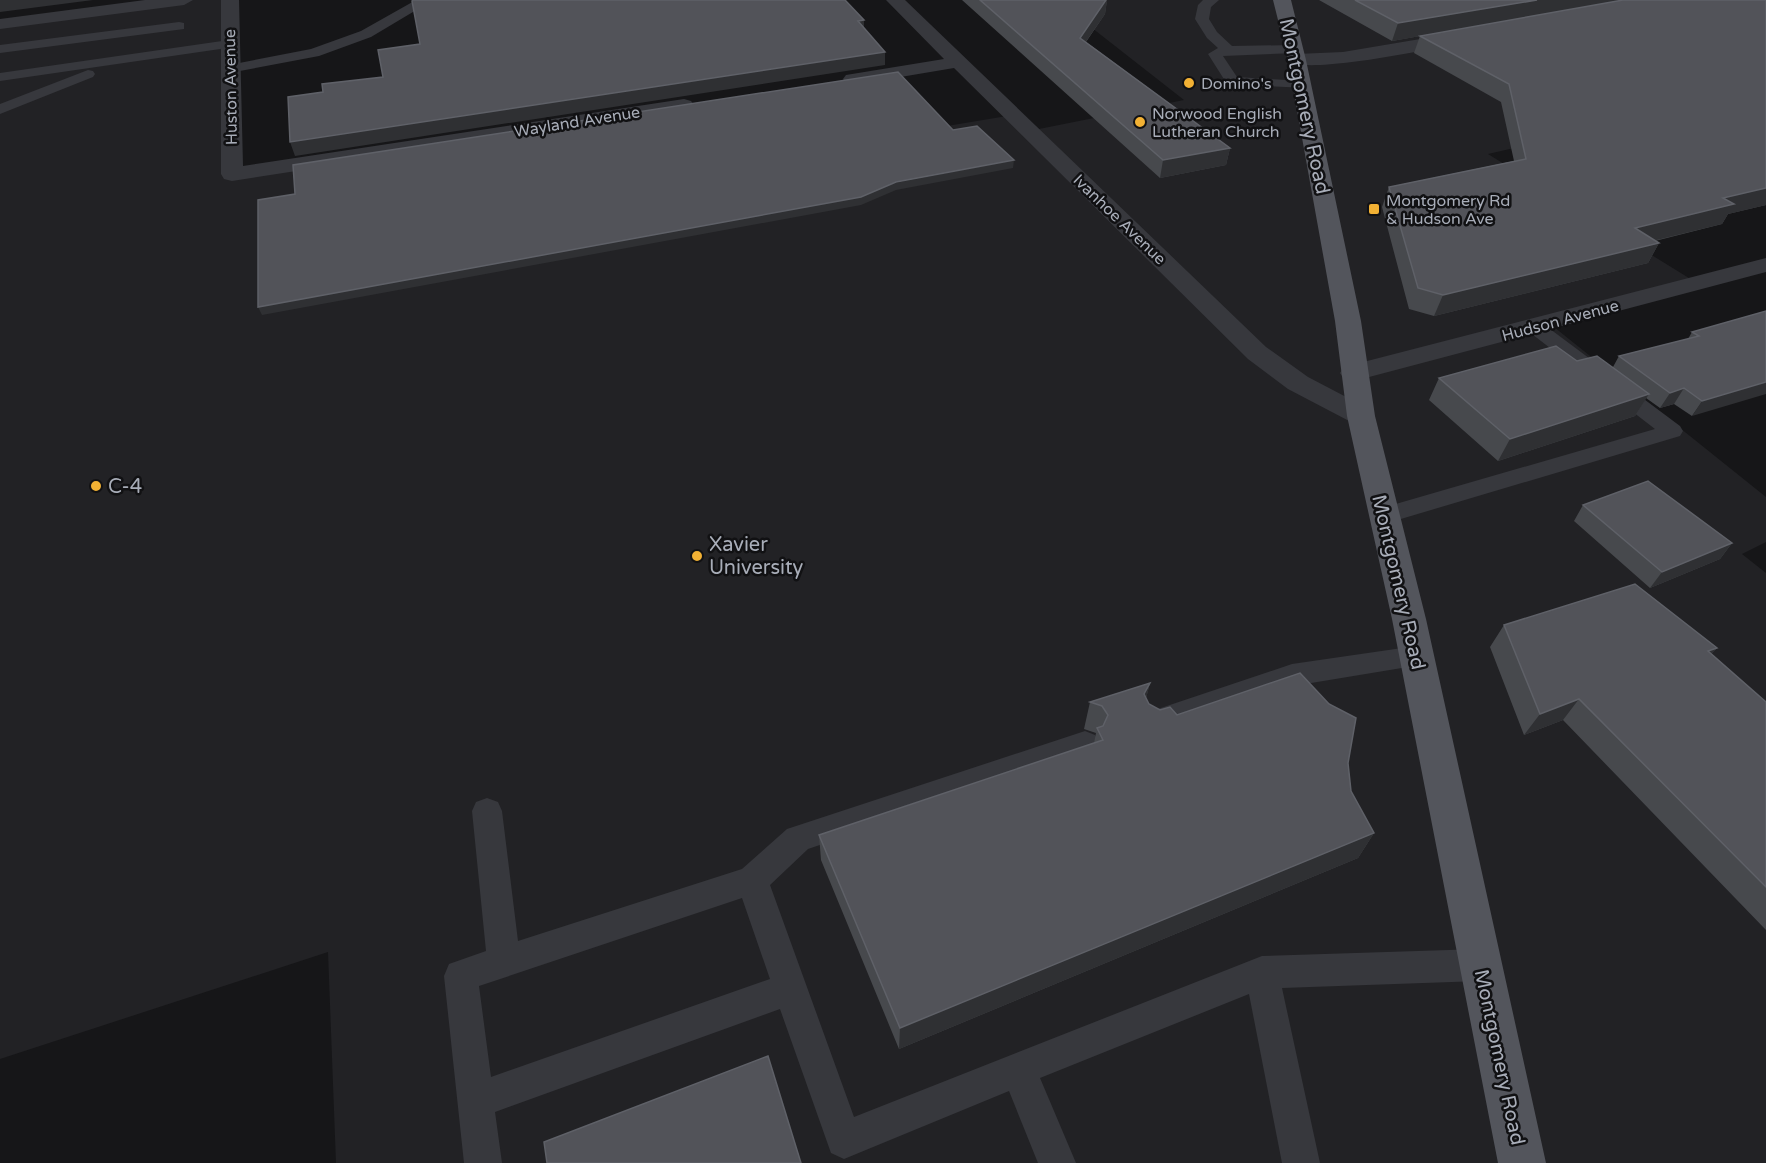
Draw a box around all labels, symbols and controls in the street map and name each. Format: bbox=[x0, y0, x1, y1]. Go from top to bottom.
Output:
street label: Montgomery Road bbox=[1274, 16, 1334, 196]
street label: Huston Avenue bbox=[220, 29, 242, 145]
place label: Domino's bbox=[1201, 74, 1272, 94]
marker: Domino's bbox=[1182, 76, 1196, 90]
street label: Wayland Avenue bbox=[513, 102, 642, 142]
place label: Norwood English Lutheran Church bbox=[1152, 104, 1282, 142]
marker: Norwood English Lutheran Church bbox=[1133, 115, 1147, 129]
street label: Ivanhoe Avenue bbox=[1069, 170, 1170, 269]
place label: Montgomery Rd & Hudson Ave bbox=[1386, 191, 1510, 229]
marker: Montgomery Rd & Hudson Ave bbox=[1367, 202, 1381, 216]
street label: Hudson Avenue bbox=[1500, 296, 1621, 346]
place label: C-4 bbox=[108, 475, 142, 499]
marker: C-4 bbox=[89, 479, 103, 493]
street label: Montgomery Road bbox=[1366, 492, 1430, 672]
place label: Xavier University bbox=[709, 533, 804, 580]
marker: Xavier University bbox=[690, 549, 704, 563]
street label: Montgomery Road bbox=[1469, 967, 1529, 1147]

